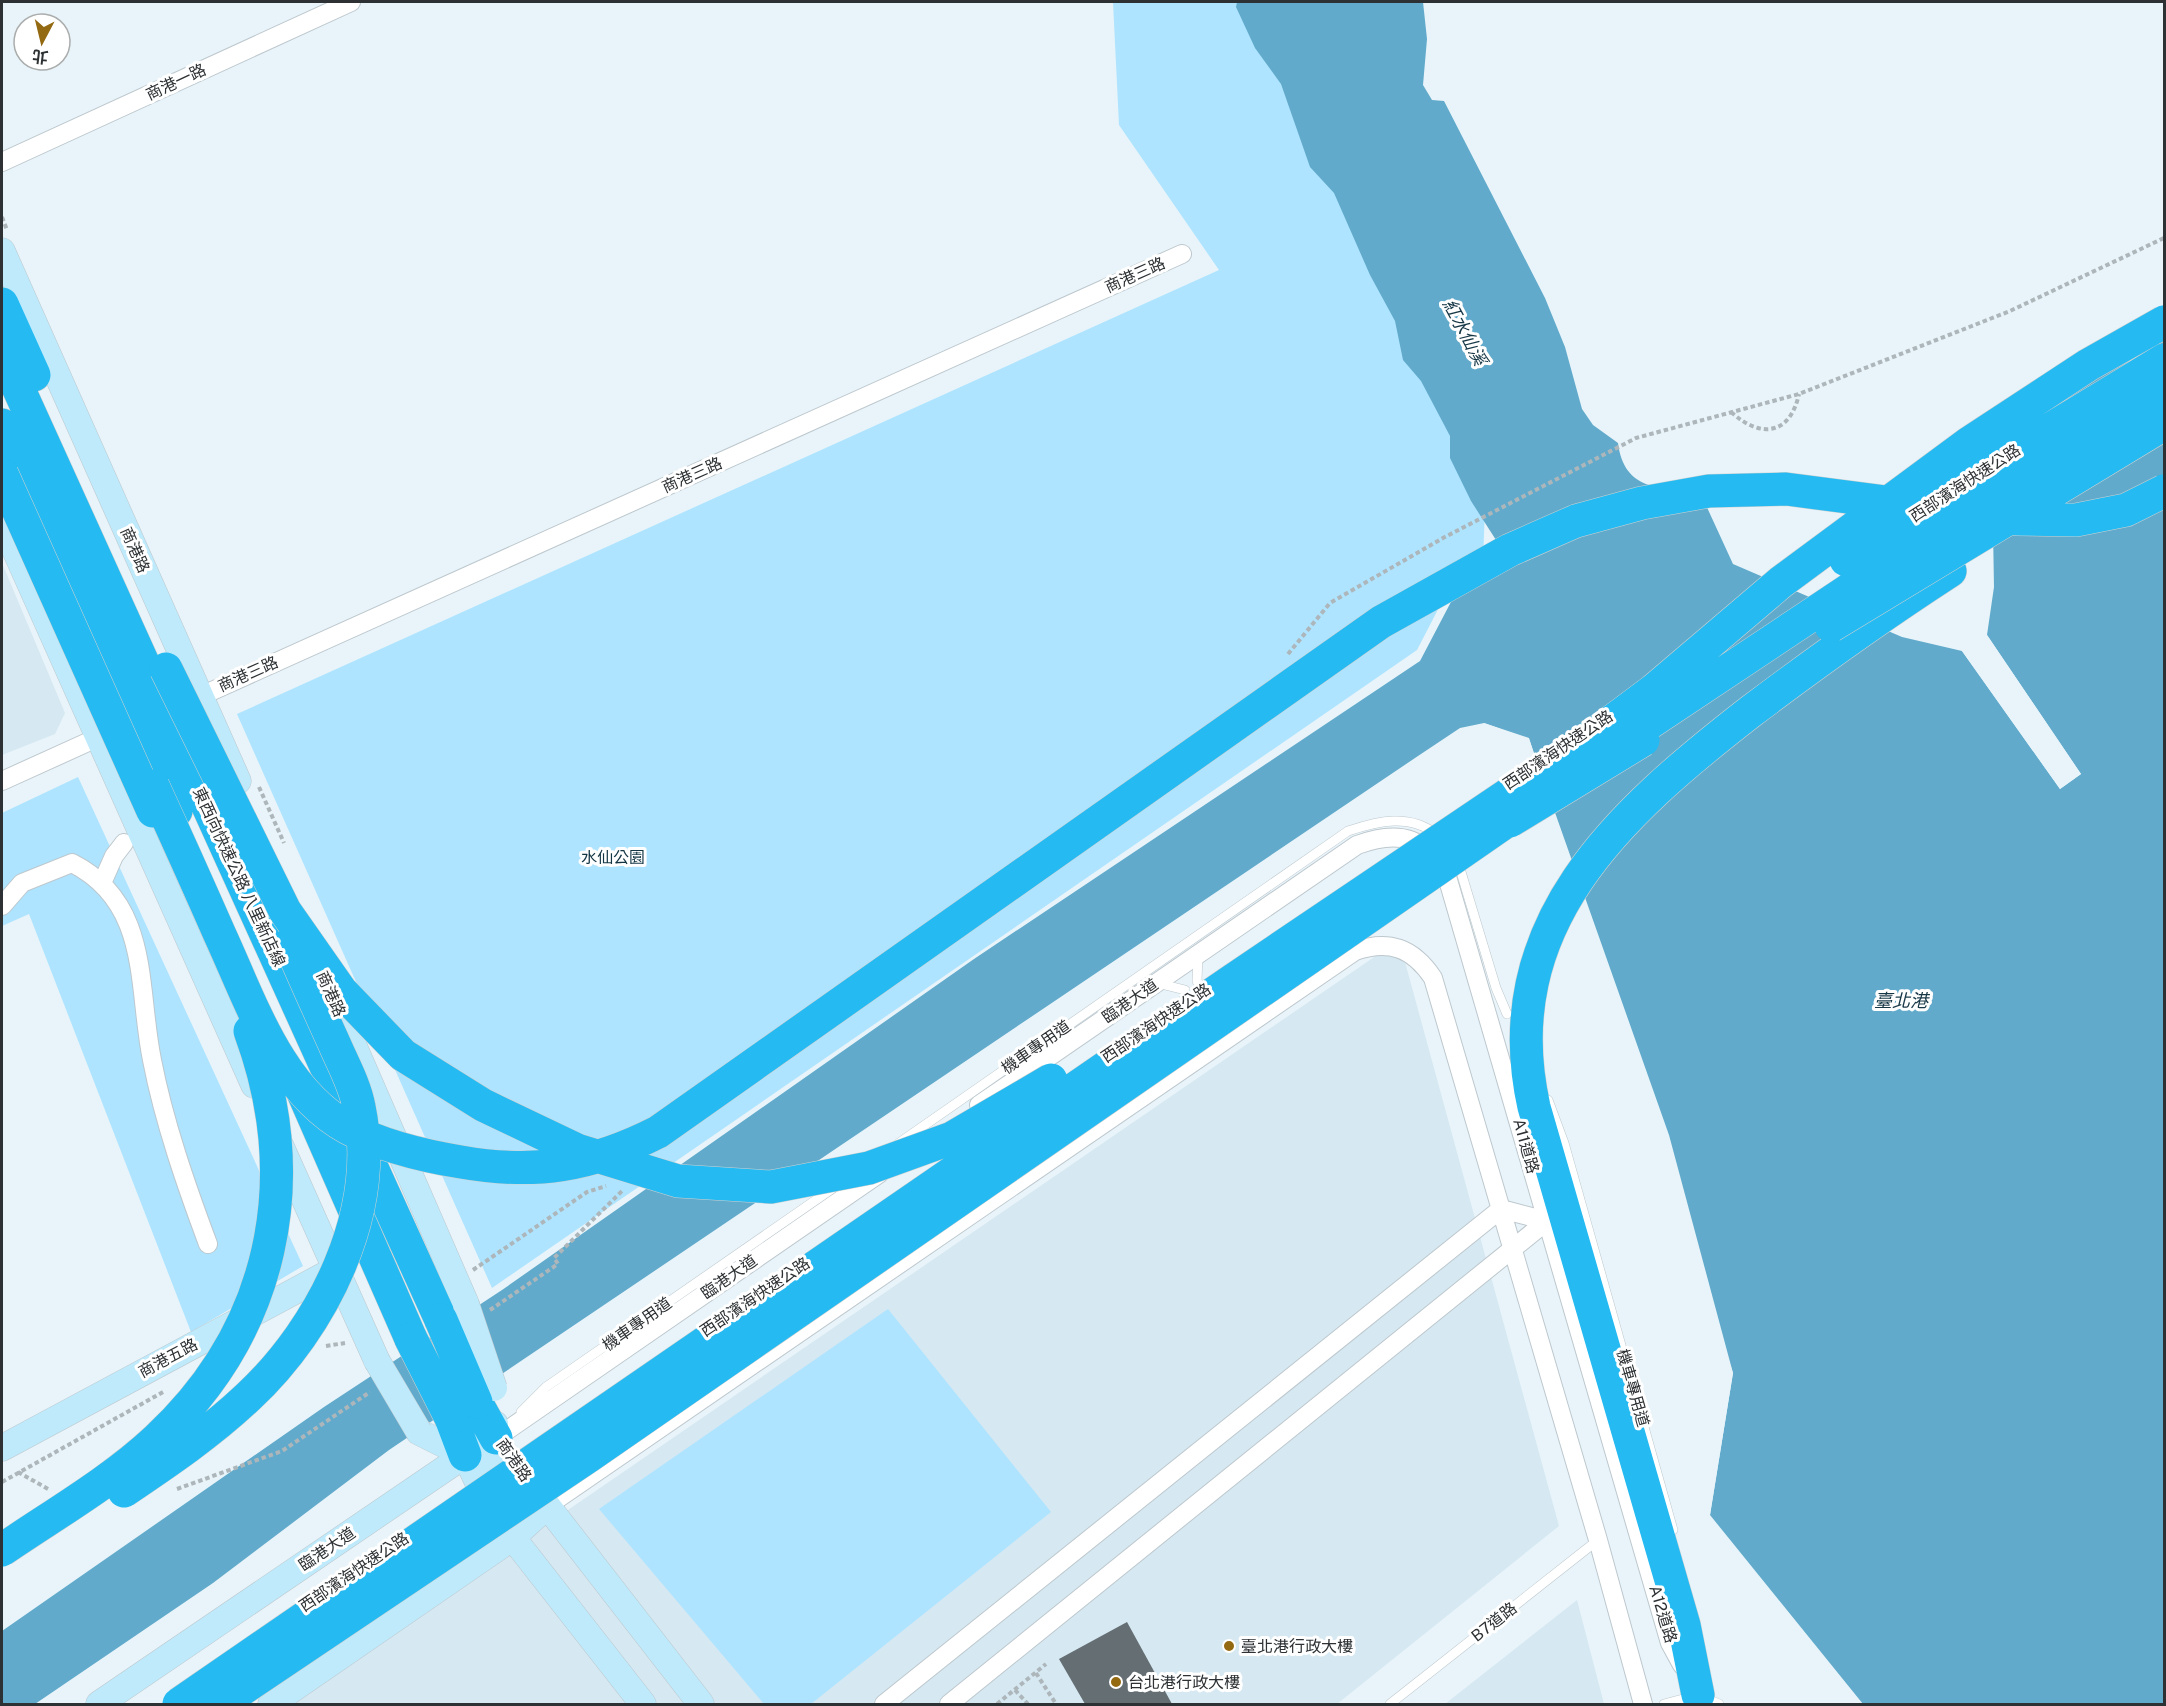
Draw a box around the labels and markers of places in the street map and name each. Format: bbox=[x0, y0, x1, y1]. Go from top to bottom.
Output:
place label: 臺北港行政大樓 bbox=[1241, 1637, 1353, 1656]
marker: 臺北港行政大樓 bbox=[1222, 1639, 1236, 1653]
place label: 台北港行政大樓 bbox=[1128, 1673, 1240, 1692]
marker: 台北港行政大樓 bbox=[1109, 1675, 1123, 1689]

